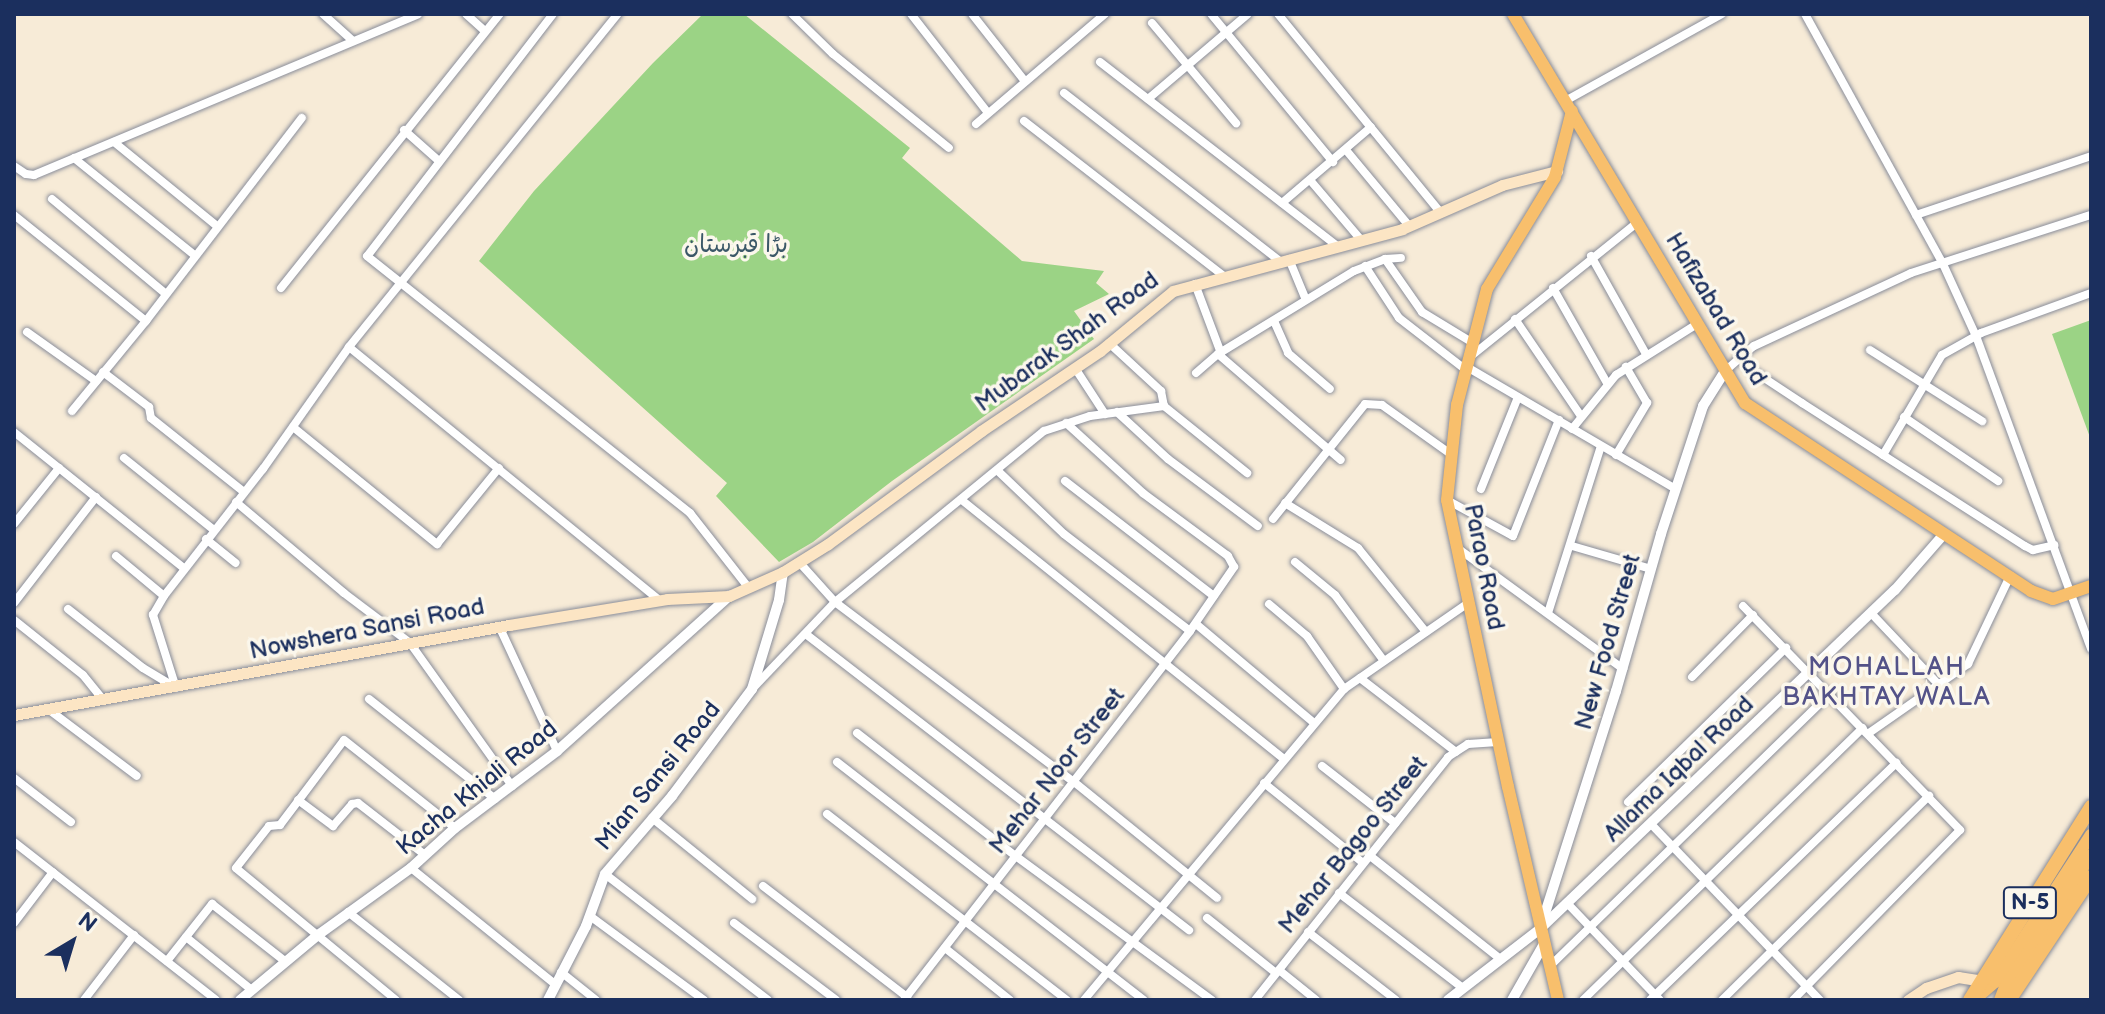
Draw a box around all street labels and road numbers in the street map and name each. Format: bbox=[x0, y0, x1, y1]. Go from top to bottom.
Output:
street label: Hafizabad Road bbox=[1659, 227, 1773, 391]
street label: Mubarak Shah Road bbox=[969, 266, 1165, 418]
street label: Parao Road bbox=[1458, 502, 1510, 632]
street label: New Food Street bbox=[1569, 551, 1647, 733]
street label: Nowshera Sansi Road bbox=[247, 592, 487, 666]
street label: Mehar Noor Street bbox=[983, 682, 1131, 860]
street label: Allama Iqbal Road bbox=[1598, 690, 1760, 848]
street label: Mian Sansi Road bbox=[589, 696, 727, 856]
street label: Kacha Khiali Road bbox=[391, 714, 563, 862]
street label: Mehar Bagoo Street bbox=[1272, 750, 1434, 940]
road number: N-5 bbox=[2002, 885, 2058, 921]

